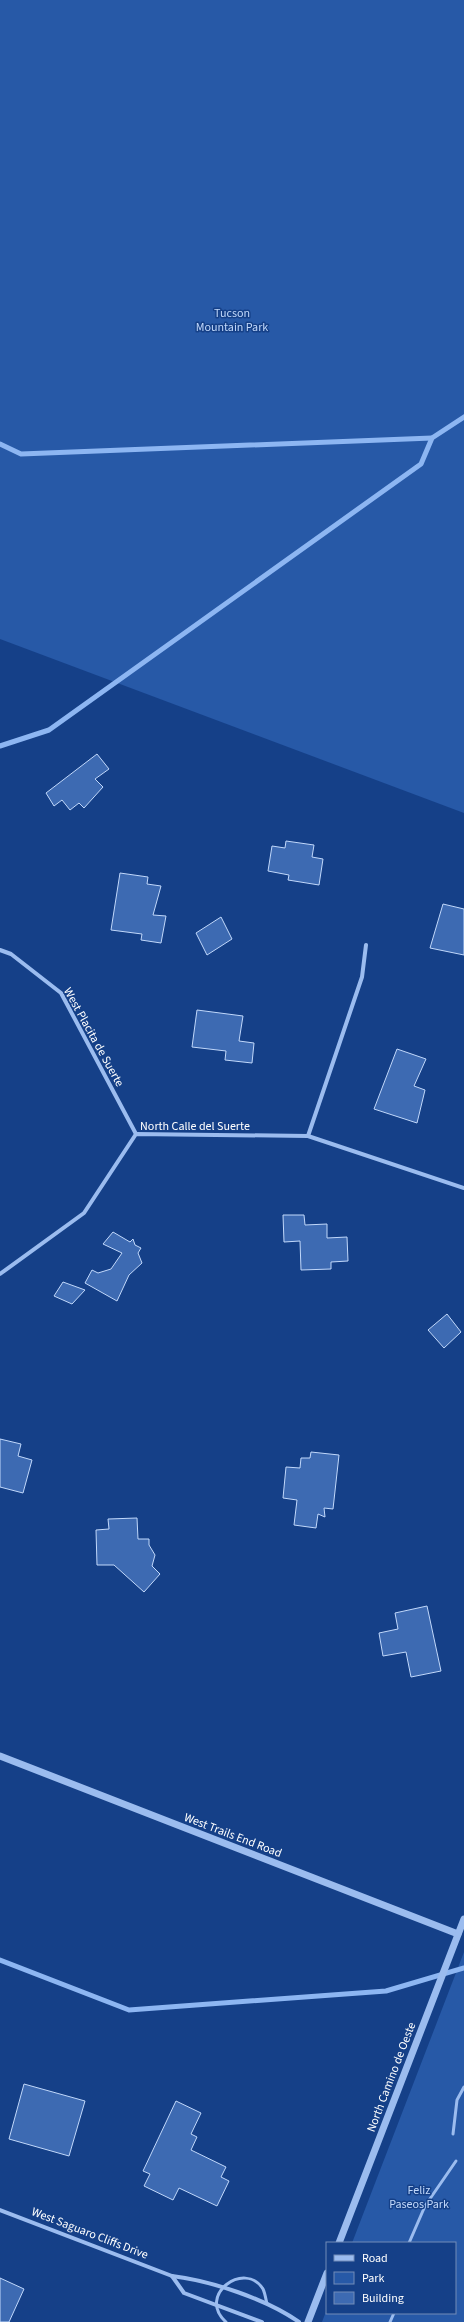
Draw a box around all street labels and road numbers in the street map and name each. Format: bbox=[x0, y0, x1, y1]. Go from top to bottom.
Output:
street label: West Placita de Suerte bbox=[59, 985, 128, 1090]
street label: North Calle del Suerte bbox=[140, 1118, 250, 1135]
street label: West Trails End Road bbox=[181, 1809, 284, 1862]
street label: North Camino de Oeste bbox=[363, 2020, 420, 2134]
street label: West Saguaro Cliffs Drive bbox=[29, 2203, 151, 2264]

